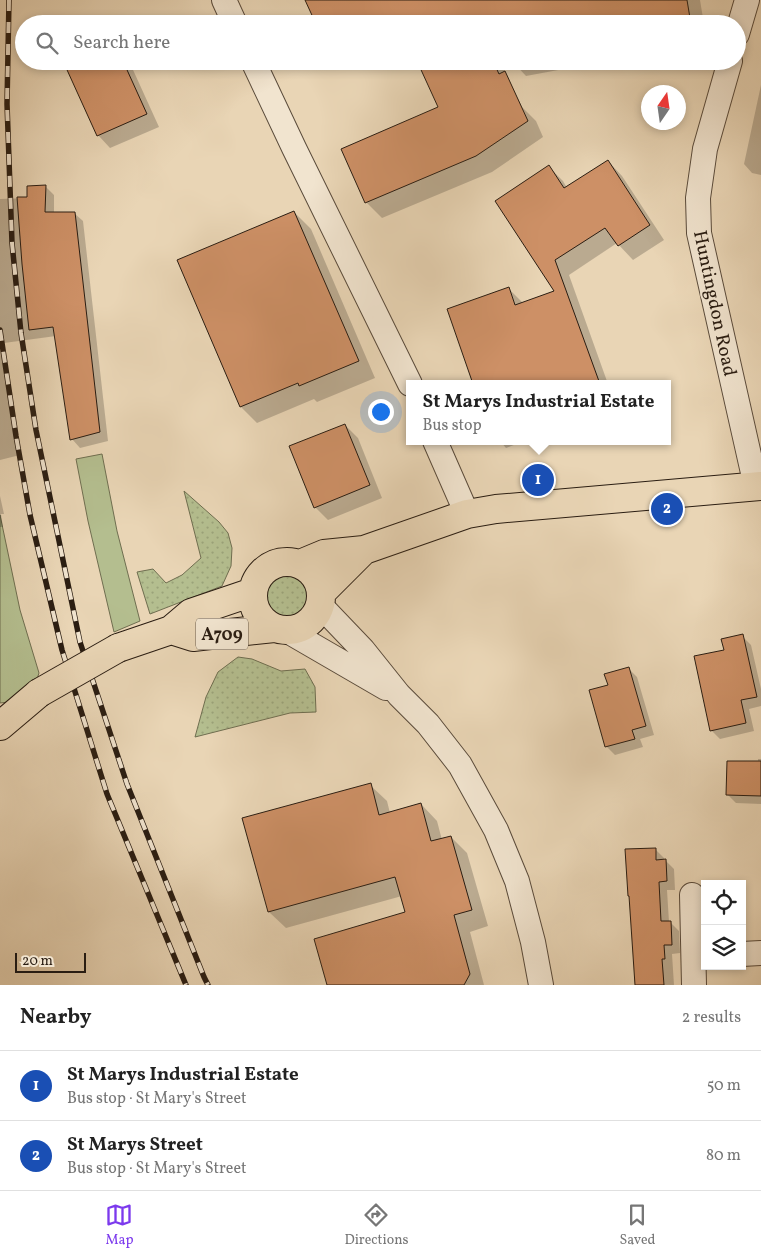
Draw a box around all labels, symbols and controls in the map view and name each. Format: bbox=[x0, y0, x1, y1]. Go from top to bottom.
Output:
search box bbox=[15, 15, 746, 70]
icon: search bbox=[33, 29, 61, 57]
text: Search here bbox=[73, 30, 170, 56]
north arrow bbox=[641, 85, 686, 130]
street label: Huntingdon Road bbox=[686, 228, 742, 379]
popup bbox=[406, 380, 671, 445]
text: St Marys Industrial Estate bbox=[423, 389, 654, 415]
your location bbox=[368, 399, 394, 425]
text: Bus stop bbox=[423, 415, 482, 437]
pin: 1 bbox=[522, 461, 554, 499]
pin: 2 bbox=[651, 490, 683, 528]
road number: A709 bbox=[196, 618, 248, 650]
map controls bbox=[701, 880, 746, 970]
button: locate bbox=[701, 880, 746, 925]
button: layers bbox=[701, 925, 746, 970]
scale bar bbox=[15, 950, 86, 973]
text: 20 m bbox=[22, 952, 53, 971]
text: Nearby bbox=[20, 1003, 91, 1032]
text: 2 results bbox=[682, 1007, 741, 1029]
text: St Marys Industrial Estate bbox=[67, 1062, 299, 1088]
text: 1 bbox=[33, 1075, 39, 1097]
text: 50 m bbox=[707, 1075, 741, 1097]
text: Bus stop · St Mary's Street bbox=[67, 1088, 247, 1110]
text: St Marys Street bbox=[67, 1132, 203, 1158]
text: 2 bbox=[32, 1145, 40, 1167]
text: 80 m bbox=[706, 1145, 741, 1167]
text: Bus stop · St Mary's Street bbox=[67, 1158, 247, 1180]
tab: Map bbox=[105, 1201, 133, 1250]
tab: Directions bbox=[344, 1201, 409, 1250]
tab: Saved bbox=[619, 1201, 656, 1250]

